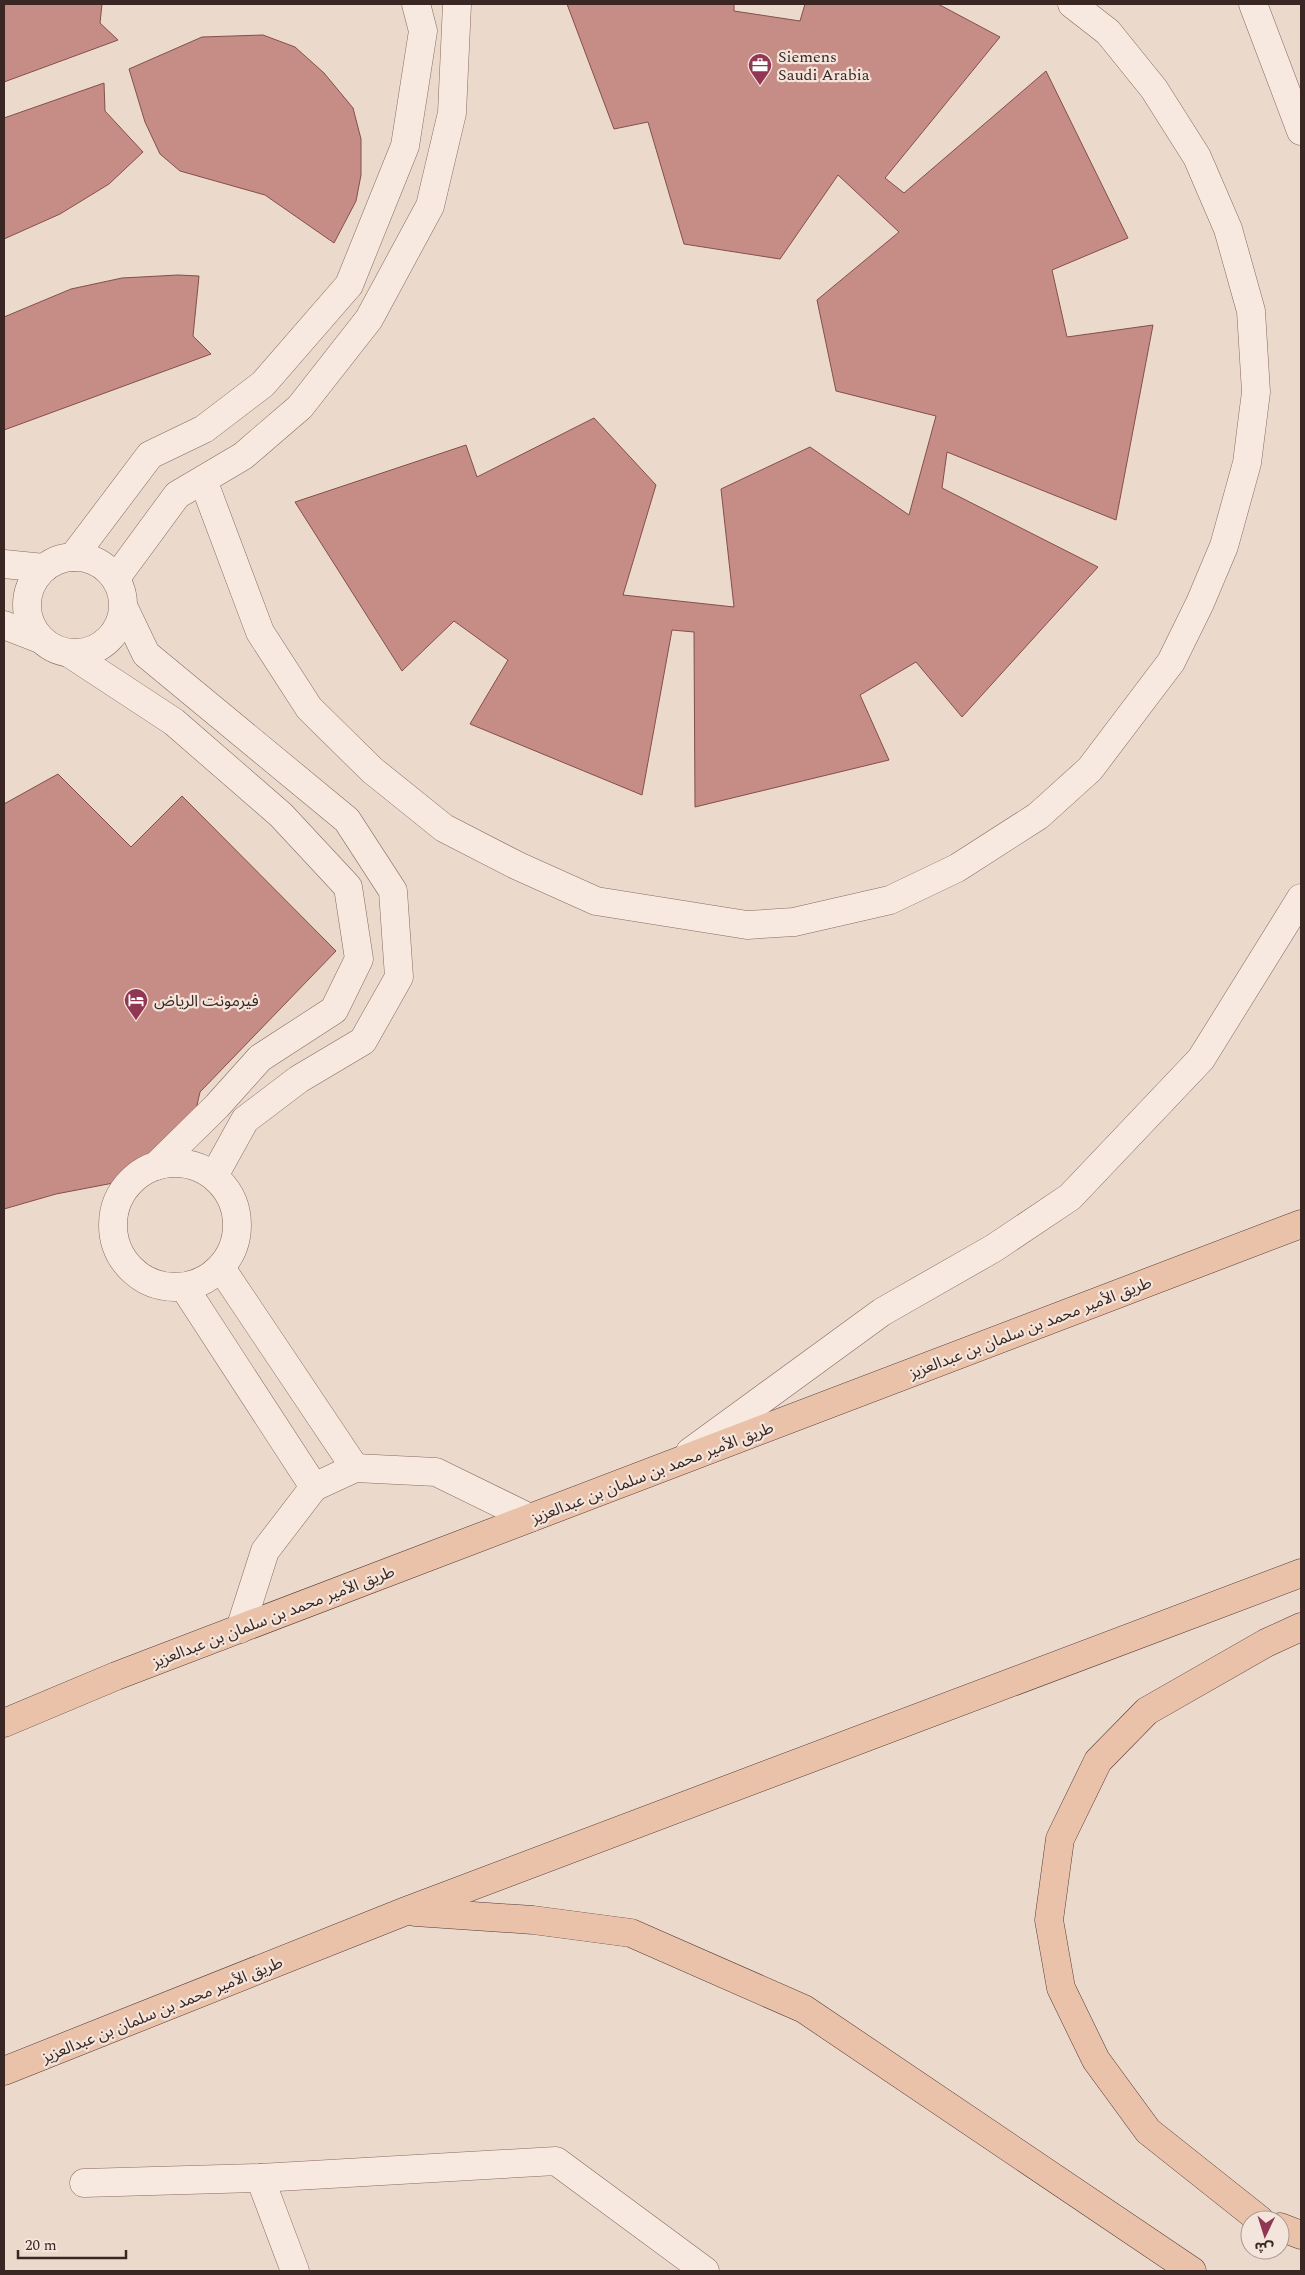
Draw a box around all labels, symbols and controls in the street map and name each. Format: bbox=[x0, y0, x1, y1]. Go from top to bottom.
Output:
place label: Siemens Saudi Arabia bbox=[778, 45, 870, 87]
office icon: Siemens Saudi Arabia bbox=[747, 52, 773, 86]
hotel icon: فيرمونت الرياض bbox=[123, 987, 149, 1021]
place label: فيرمونت الرياض bbox=[154, 989, 259, 1013]
street label: طريق الأمير محمد بن سلمان بن عبدالعزيز bbox=[905, 1270, 1155, 1386]
street label: طريق الأمير محمد بن سلمان بن عبدالعزيز bbox=[527, 1415, 777, 1531]
street label: طريق الأمير محمد بن سلمان بن عبدالعزيز bbox=[148, 1559, 398, 1675]
street label: طريق الأمير محمد بن سلمان بن عبدالعزيز bbox=[37, 1950, 287, 2070]
north arrow bbox=[1240, 2210, 1290, 2260]
scale bar bbox=[18, 2228, 125, 2260]
text: 20 m bbox=[25, 2234, 57, 2257]
text: ش bbox=[1254, 2236, 1274, 2259]

